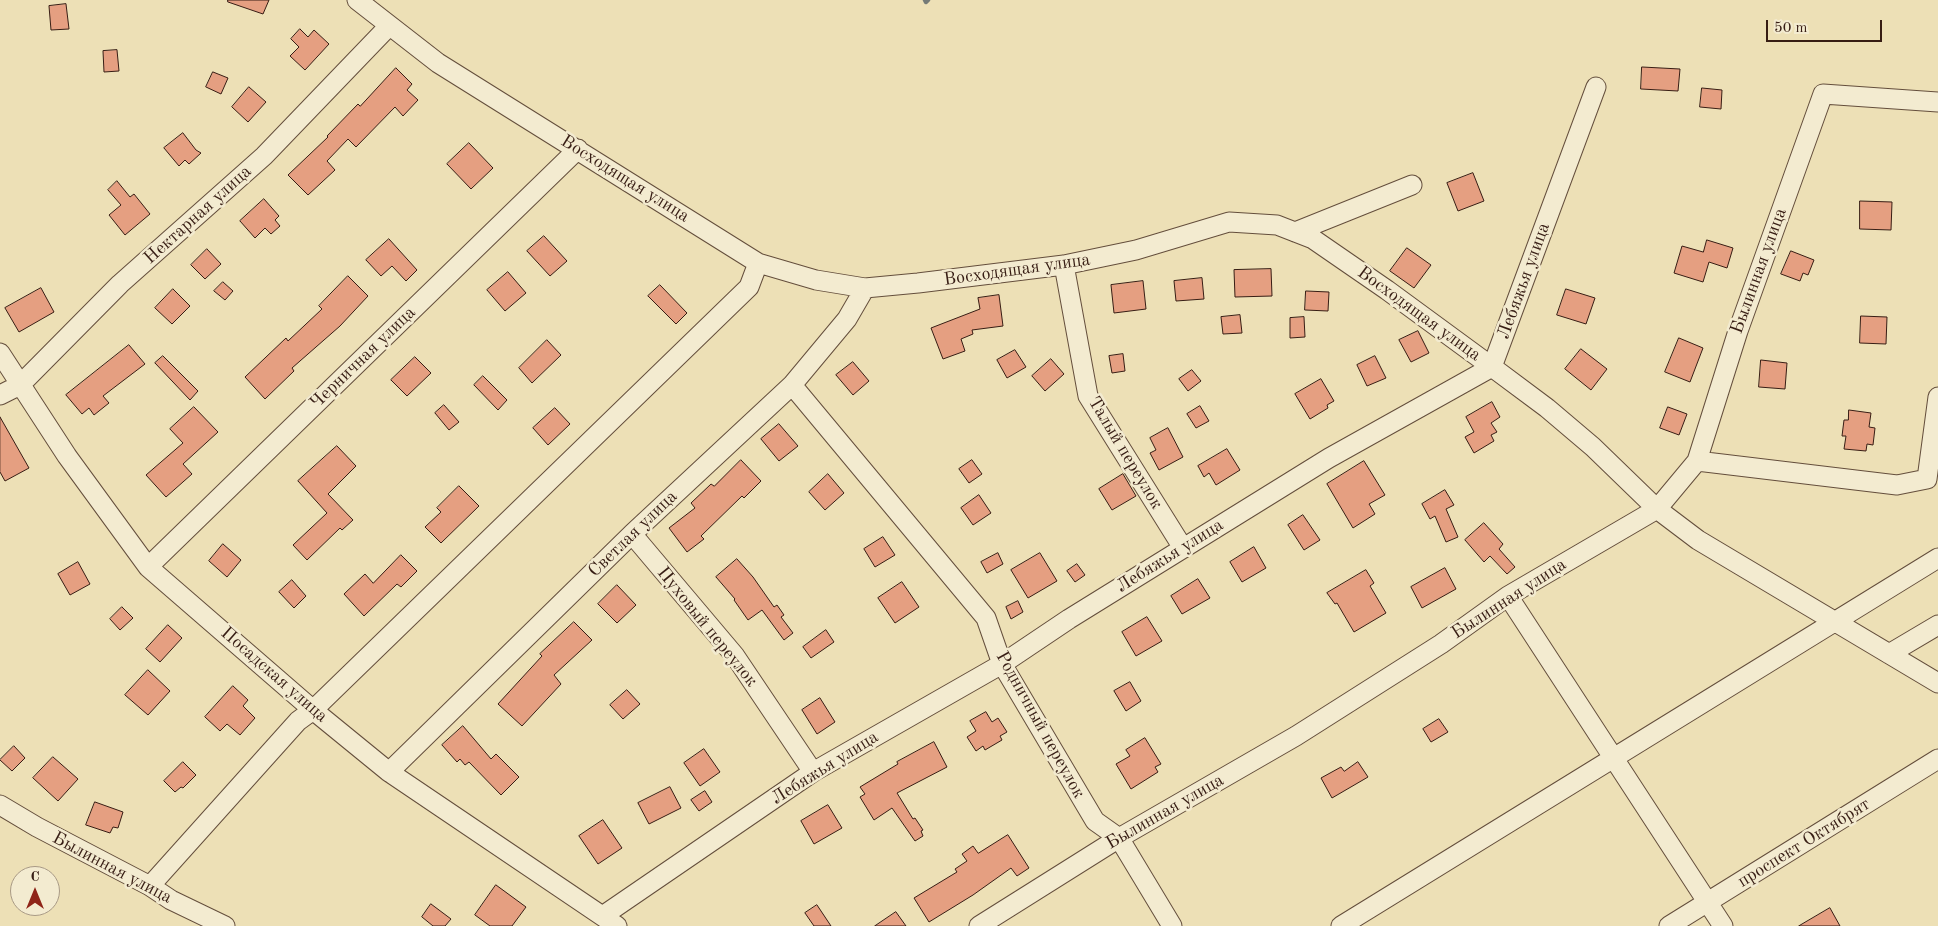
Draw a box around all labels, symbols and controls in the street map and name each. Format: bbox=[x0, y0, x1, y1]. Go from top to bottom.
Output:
scale bar bbox=[1768, 10, 1884, 42]
text: 50 m bbox=[1774, 21, 1808, 36]
street label: Восходящая улица bbox=[557, 131, 693, 227]
street label: Нектарная улица bbox=[140, 161, 256, 269]
street label: Былинная улица bbox=[1726, 205, 1792, 337]
street label: Лебяжья улица bbox=[1493, 220, 1555, 342]
street label: Восходящая улица bbox=[942, 249, 1092, 291]
street label: Восходящая улица bbox=[1353, 262, 1485, 366]
street label: Черничная улица bbox=[306, 302, 420, 414]
street label: Талый переулок bbox=[1083, 393, 1167, 513]
street label: Светлая улица bbox=[584, 486, 682, 582]
street label: Лебяжья улица bbox=[1112, 514, 1228, 598]
street label: Былинная улица bbox=[1448, 554, 1570, 644]
street label: Пуховый переулок bbox=[652, 563, 762, 691]
street label: Посадская улица bbox=[216, 623, 332, 727]
street label: Родничный переулок bbox=[991, 648, 1089, 802]
street label: Лебяжья улица bbox=[767, 726, 883, 810]
street label: Былинная улица bbox=[1102, 770, 1228, 854]
street label: проспект Октябрят bbox=[1734, 793, 1874, 893]
street label: Былинная улица bbox=[48, 827, 176, 909]
north arrow bbox=[10, 866, 60, 916]
text: С bbox=[30, 870, 40, 884]

